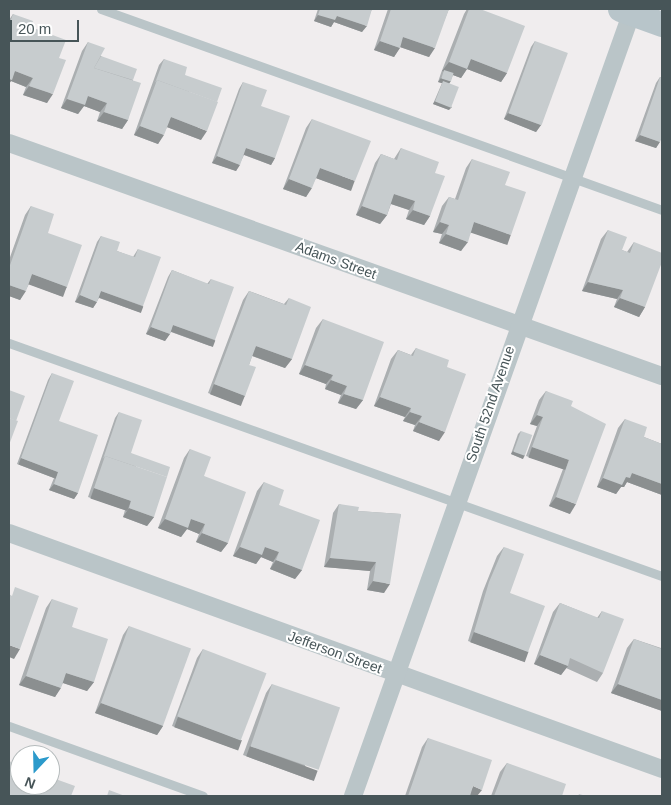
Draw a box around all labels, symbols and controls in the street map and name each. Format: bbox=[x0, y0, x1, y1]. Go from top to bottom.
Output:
scale bar bbox=[12, 10, 81, 42]
text: 20 m bbox=[18, 20, 51, 37]
street label: Adams Street bbox=[293, 238, 379, 282]
street label: South 52nd Avenue bbox=[462, 343, 518, 465]
street label: Jefferson Street bbox=[286, 627, 384, 677]
north arrow bbox=[10, 745, 60, 795]
text: N bbox=[22, 774, 38, 792]

